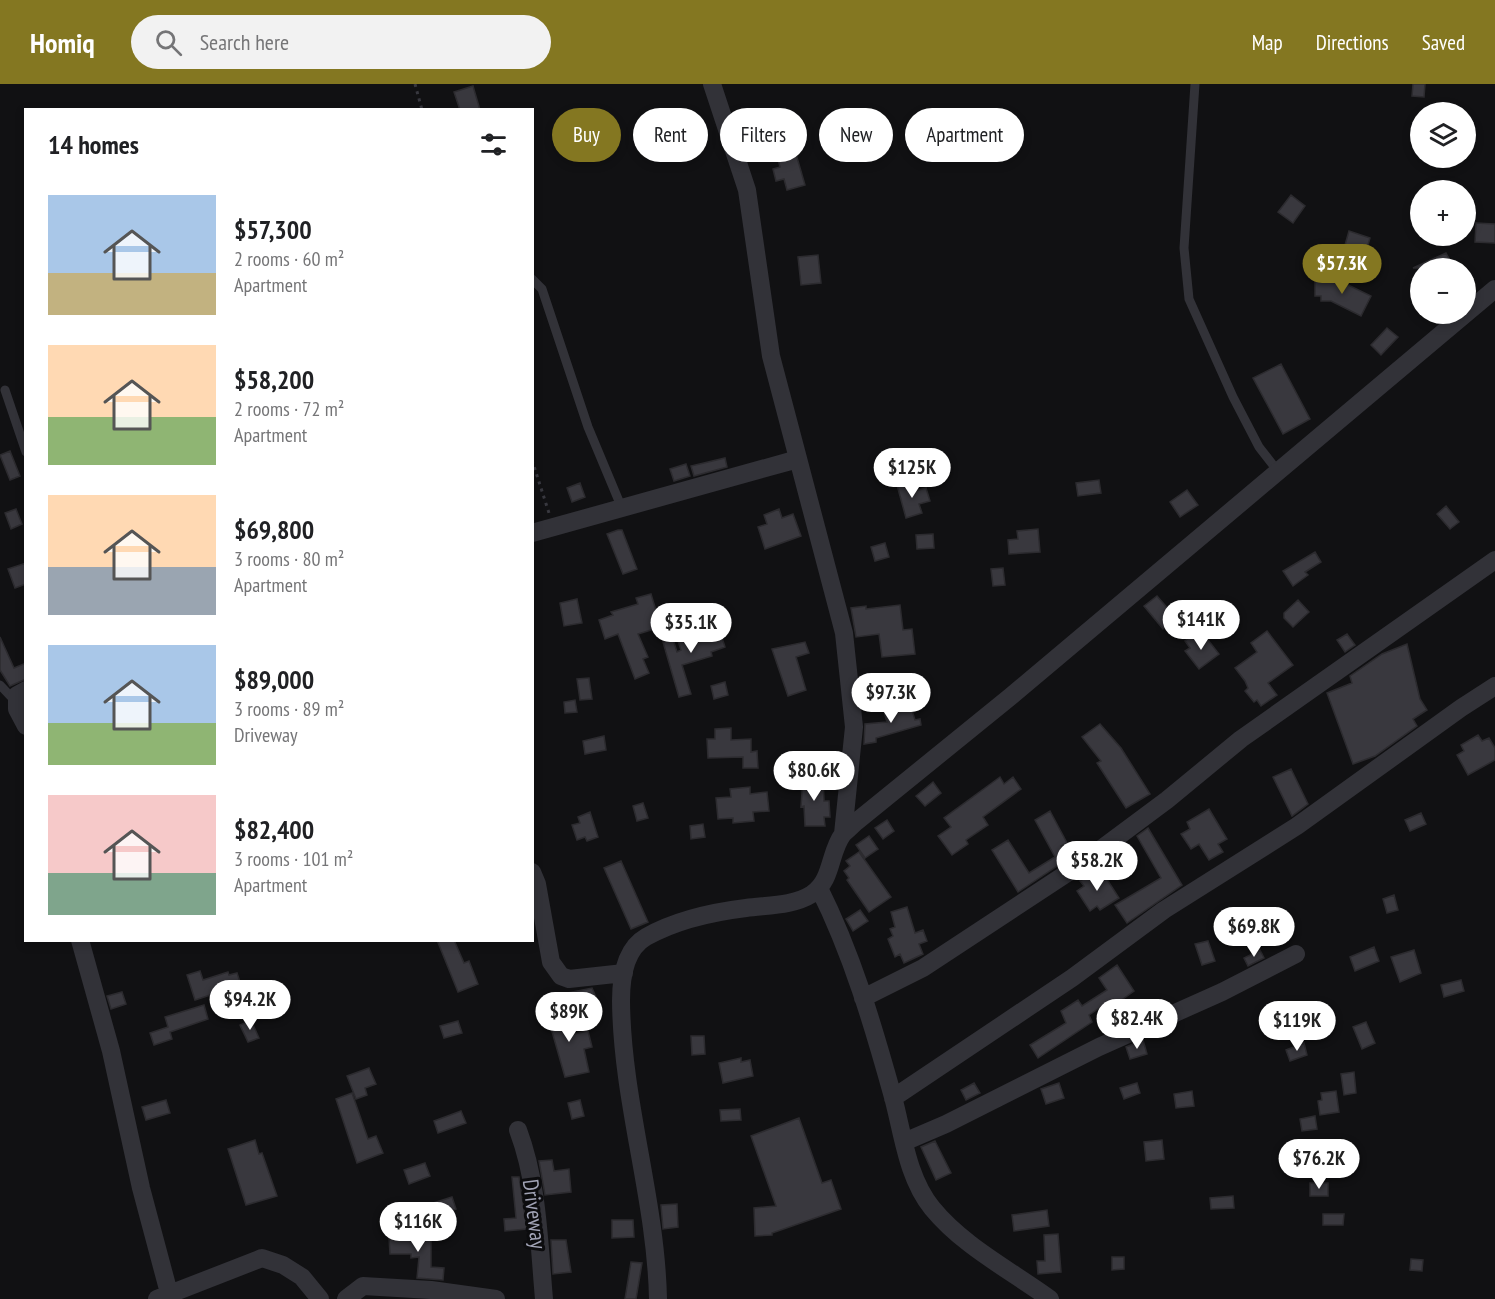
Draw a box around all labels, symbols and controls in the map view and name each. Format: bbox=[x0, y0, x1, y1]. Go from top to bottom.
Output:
search box bbox=[131, 15, 551, 69]
text: Homiq bbox=[30, 24, 95, 61]
icon: search bbox=[152, 26, 185, 59]
text: Search here bbox=[200, 28, 289, 56]
text: Map bbox=[1252, 29, 1283, 56]
text: Directions bbox=[1316, 29, 1389, 56]
text: Saved bbox=[1422, 29, 1465, 56]
map controls bbox=[1410, 102, 1476, 324]
button: layers bbox=[1410, 102, 1476, 168]
chip: Buy bbox=[552, 108, 621, 162]
chip: Rent bbox=[633, 108, 708, 162]
chip: Filters bbox=[720, 108, 807, 162]
chip: New bbox=[819, 108, 893, 162]
chip: Apartment bbox=[905, 108, 1024, 162]
text: 14 homes bbox=[48, 128, 139, 161]
icon: filters bbox=[477, 128, 510, 161]
button: + bbox=[1410, 180, 1476, 246]
text: $57,300 bbox=[234, 213, 312, 246]
icon: home bbox=[96, 219, 168, 291]
pin: $57.3K bbox=[1293, 244, 1391, 295]
text: 2 rooms · 60 m² bbox=[234, 246, 344, 272]
text: $57.3K bbox=[1317, 250, 1367, 276]
button: − bbox=[1410, 258, 1476, 324]
text: Apartment bbox=[234, 272, 307, 298]
text: $58,200 bbox=[234, 363, 314, 396]
icon: home bbox=[96, 369, 168, 441]
text: 2 rooms · 72 m² bbox=[234, 396, 344, 422]
text: Apartment bbox=[234, 422, 307, 448]
pin: $125K bbox=[870, 448, 954, 499]
text: $125K bbox=[888, 454, 936, 480]
text: $69,800 bbox=[234, 513, 314, 546]
icon: home bbox=[96, 519, 168, 591]
text: 3 rooms · 80 m² bbox=[234, 546, 344, 572]
text: Apartment bbox=[234, 572, 307, 598]
pin: $141K bbox=[1159, 600, 1243, 651]
pin: $35.1K bbox=[642, 603, 740, 654]
text: $141K bbox=[1177, 606, 1225, 632]
text: $35.1K bbox=[665, 609, 717, 635]
text: $89,000 bbox=[234, 663, 314, 696]
icon: home bbox=[96, 669, 168, 741]
pin: $97.3K bbox=[842, 673, 940, 724]
text: $97.3K bbox=[866, 679, 916, 705]
text: 3 rooms · 89 m² bbox=[234, 696, 344, 722]
text: Driveway bbox=[234, 722, 298, 748]
pin: $80.6K bbox=[765, 751, 863, 802]
text: $80.6K bbox=[788, 757, 840, 783]
text: $82,400 bbox=[234, 813, 314, 846]
icon: home bbox=[96, 819, 168, 891]
pin: $58.2K bbox=[1048, 841, 1146, 892]
text: 3 rooms · 101 m² bbox=[234, 846, 353, 872]
text: $58.2K bbox=[1071, 847, 1123, 873]
text: Apartment bbox=[234, 872, 307, 898]
pin: $69.8K bbox=[1205, 907, 1303, 958]
text: $69.8K bbox=[1228, 913, 1280, 939]
pin: $94.2K bbox=[201, 980, 299, 1031]
text: $94.2K bbox=[224, 986, 276, 1012]
pin: $89K bbox=[533, 992, 605, 1043]
text: $89K bbox=[549, 998, 589, 1024]
pin: $82.4K bbox=[1088, 999, 1186, 1050]
pin: $119K bbox=[1255, 1001, 1339, 1052]
text: $82.4K bbox=[1111, 1005, 1163, 1031]
text: $119K bbox=[1273, 1007, 1321, 1033]
pin: $76.2K bbox=[1270, 1139, 1368, 1190]
text: $76.2K bbox=[1293, 1145, 1345, 1171]
street label: Driveway bbox=[517, 1178, 553, 1251]
pin: $116K bbox=[376, 1202, 460, 1253]
text: $116K bbox=[394, 1208, 442, 1234]

